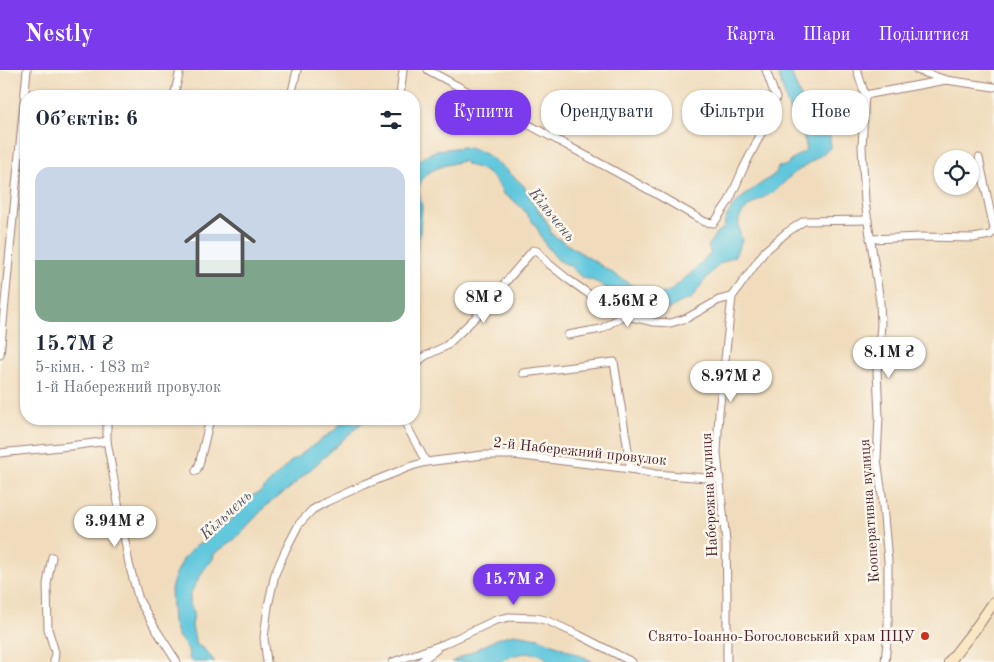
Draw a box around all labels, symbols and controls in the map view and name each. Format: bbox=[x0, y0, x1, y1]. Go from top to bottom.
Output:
text: Nestly bbox=[25, 23, 94, 47]
text: Карта bbox=[726, 26, 775, 44]
text: Шари bbox=[803, 26, 851, 44]
text: Поділитися bbox=[879, 26, 969, 44]
chip: Купити bbox=[435, 90, 531, 135]
chip: Орендувати bbox=[541, 90, 672, 135]
chip: Фільтри bbox=[682, 90, 782, 135]
chip: Нове bbox=[792, 90, 869, 135]
icon: filters bbox=[377, 106, 405, 134]
text: Об’єктів: 6 bbox=[35, 109, 138, 130]
map controls bbox=[934, 150, 979, 195]
button: locate bbox=[934, 150, 979, 195]
water label: Кільчень bbox=[524, 185, 578, 245]
icon: home bbox=[175, 200, 265, 290]
pin: 8M ₴ bbox=[454, 282, 514, 324]
pin: 4.56M ₴ bbox=[582, 286, 674, 328]
text: 8M ₴ bbox=[466, 290, 502, 306]
text: 4.56M ₴ bbox=[598, 294, 658, 310]
text: 15.7M ₴ bbox=[35, 334, 114, 355]
pin: 8.1M ₴ bbox=[848, 336, 930, 379]
text: 8.1M ₴ bbox=[864, 345, 914, 361]
text: 5-кімн. · 183 m² bbox=[35, 360, 150, 376]
pin: 8.97M ₴ bbox=[685, 360, 777, 403]
text: 8.97M ₴ bbox=[701, 369, 761, 385]
text: 1-й Набережний провулок bbox=[35, 380, 221, 396]
street label: Набережна вулиця bbox=[700, 432, 721, 558]
street label: 2-й Набережний провулок bbox=[492, 436, 668, 469]
street label: Кооперативна вулиця bbox=[858, 438, 883, 583]
water label: Кільчень bbox=[197, 488, 255, 544]
pin: 3.94M ₴ bbox=[69, 506, 161, 548]
text: 3.94M ₴ bbox=[85, 514, 145, 530]
pin: 15.7M ₴ bbox=[468, 564, 560, 606]
text: 15.7M ₴ bbox=[484, 572, 544, 588]
place label: Свято-Іоанно-Богословський храм ПЦУ bbox=[648, 630, 915, 645]
marker: Свято-Іоанно-Богословський храм ПЦУ bbox=[919, 630, 931, 642]

